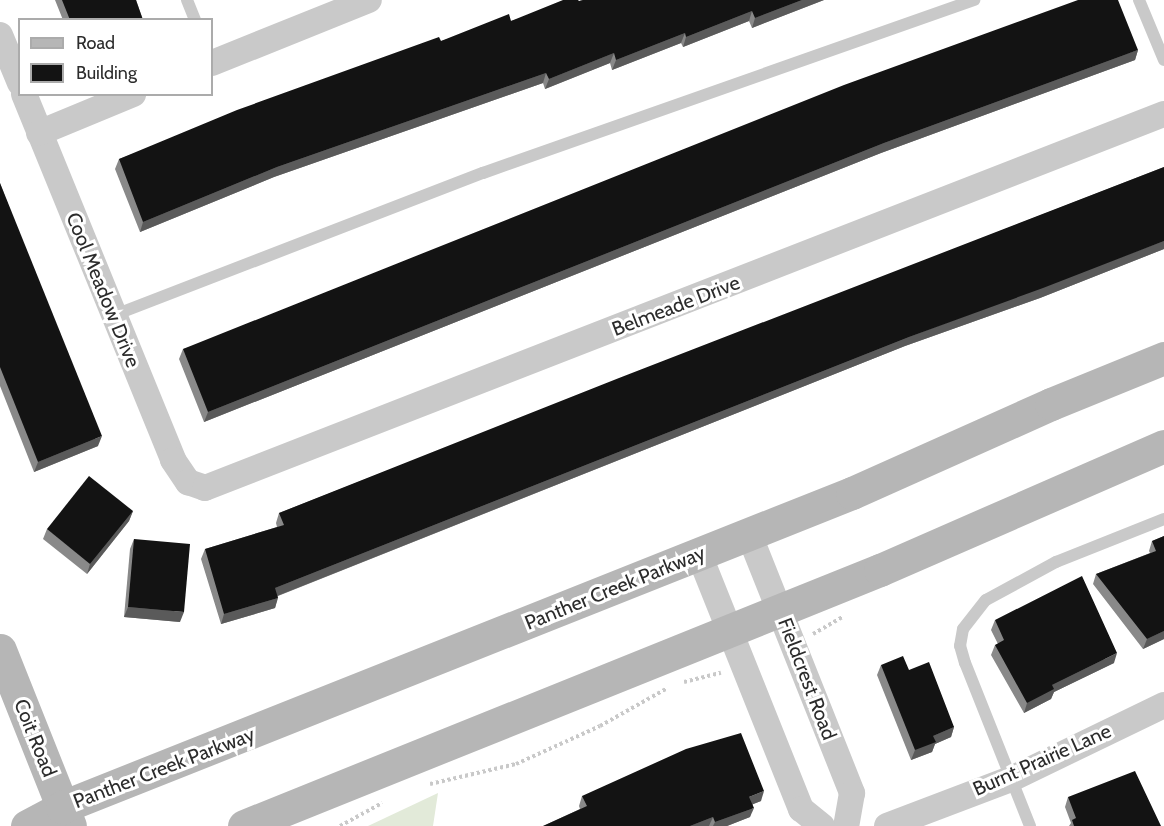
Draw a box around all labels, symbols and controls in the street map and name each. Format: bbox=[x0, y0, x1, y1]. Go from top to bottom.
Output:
legend bbox=[18, 18, 213, 96]
text: Road bbox=[76, 32, 115, 54]
text: Building bbox=[76, 62, 137, 84]
street label: Cool Meadow Drive bbox=[61, 209, 145, 371]
street label: Belmeade Drive bbox=[609, 271, 743, 341]
street label: Panther Creek Parkway bbox=[521, 541, 709, 635]
street label: Fieldcrest Road bbox=[773, 615, 841, 743]
street label: Coit Road bbox=[9, 696, 61, 780]
street label: Burnt Prairie Lane bbox=[969, 719, 1115, 801]
street label: Panther Creek Parkway bbox=[70, 722, 258, 814]

